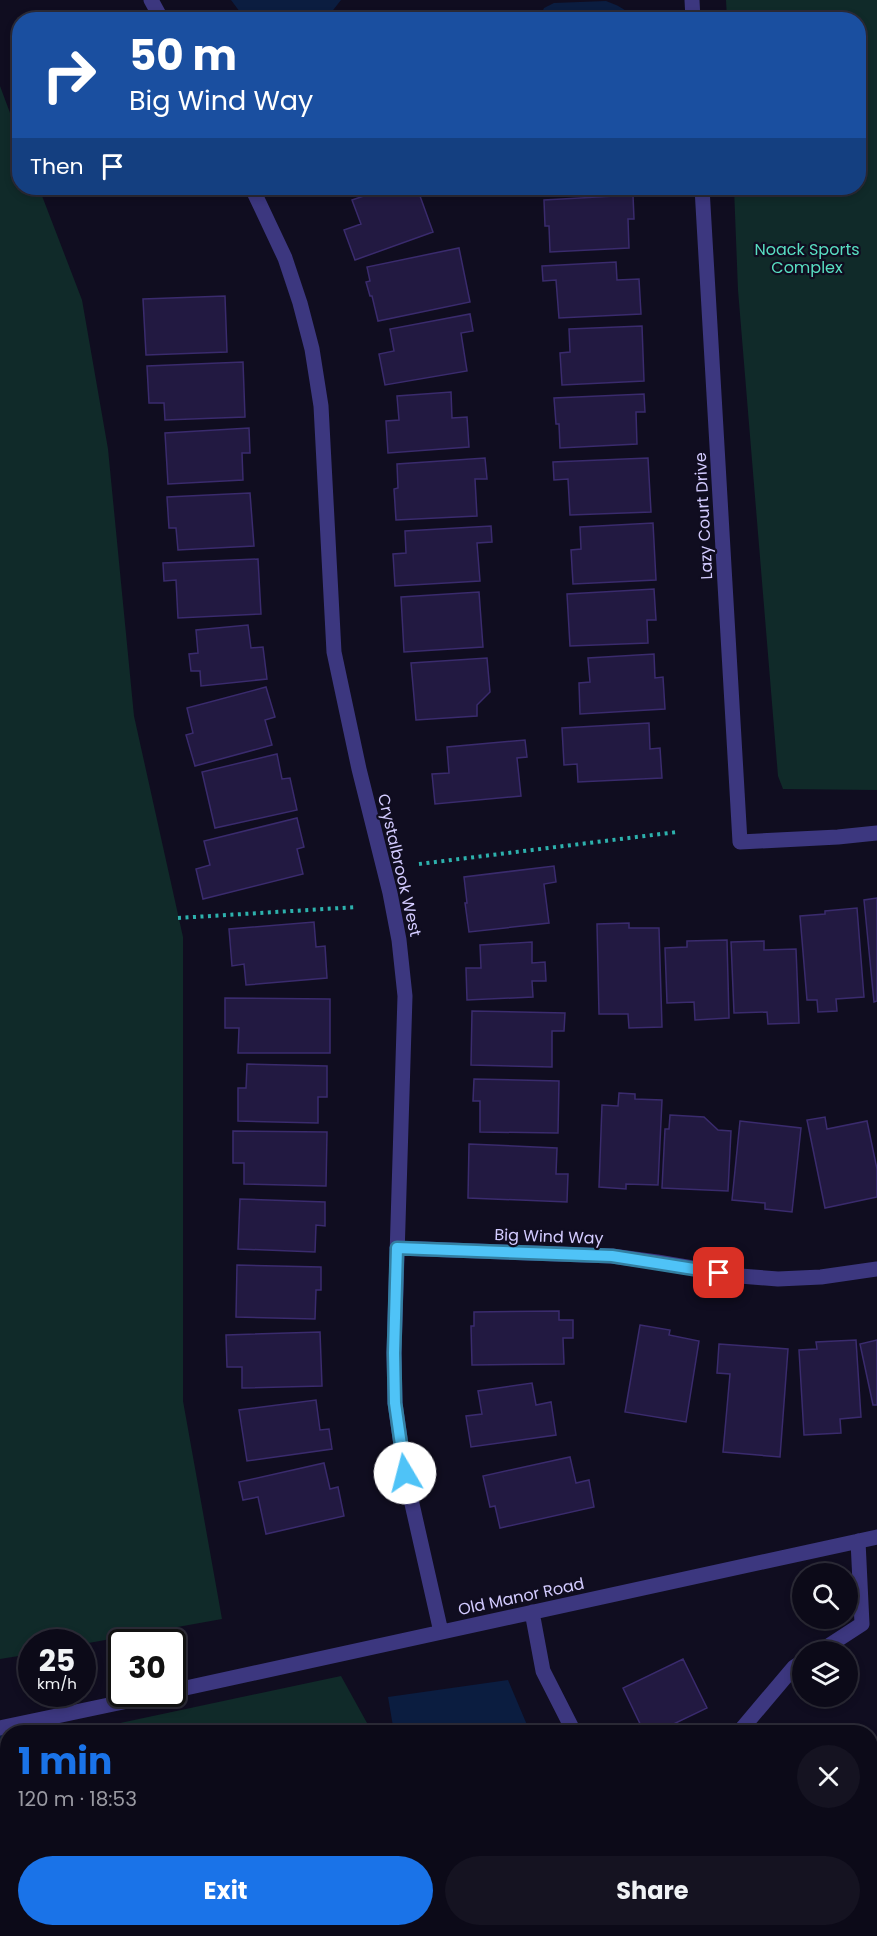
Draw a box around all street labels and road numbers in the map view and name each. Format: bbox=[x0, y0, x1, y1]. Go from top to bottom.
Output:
street label: Lazy Court Drive bbox=[689, 452, 718, 580]
street label: Crystalbrook West bbox=[372, 792, 427, 939]
street label: Big Wind Way bbox=[494, 1223, 604, 1250]
street label: Old Manor Road bbox=[456, 1572, 586, 1621]

